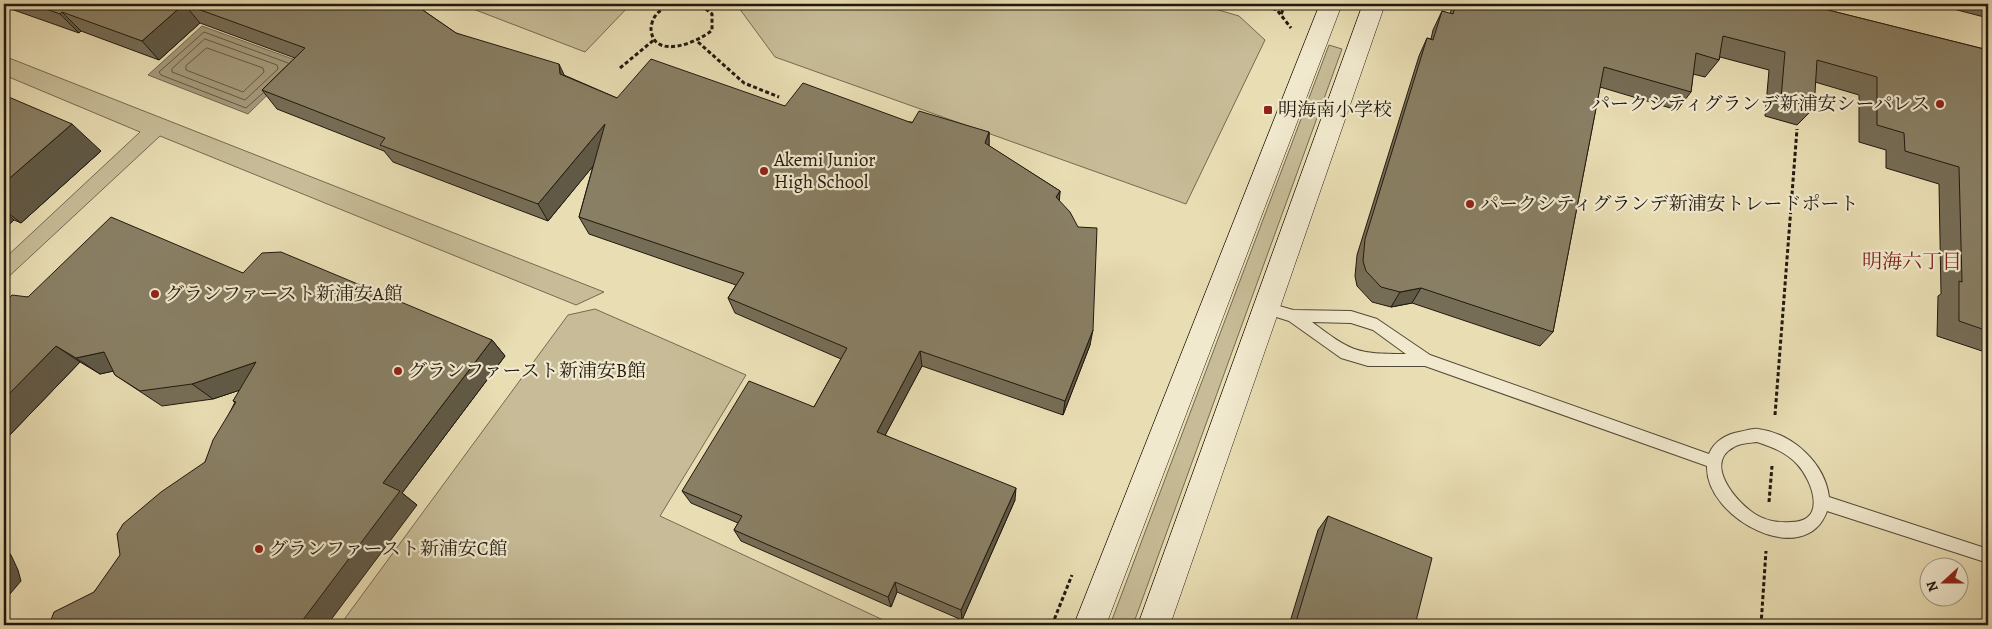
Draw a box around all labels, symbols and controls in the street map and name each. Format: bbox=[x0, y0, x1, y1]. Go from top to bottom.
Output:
place label: パークシティグランデ新浦安シーパレス bbox=[1591, 91, 1930, 117]
place label: 明海南小学校 bbox=[1278, 97, 1392, 123]
marker: パークシティグランデ新浦安シーパレス bbox=[1934, 98, 1946, 110]
marker: 明海南小学校 bbox=[1262, 104, 1274, 116]
place label: Akemi Junior High School bbox=[773, 147, 876, 195]
marker: Akemi Junior High School bbox=[758, 165, 770, 177]
place label: パークシティグランデ新浦安トレードポート bbox=[1480, 191, 1858, 217]
marker: パークシティグランデ新浦安トレードポート bbox=[1464, 198, 1476, 210]
district label: 明海六丁目 bbox=[1862, 248, 1962, 275]
place label: グランファースト新浦安A館 bbox=[165, 281, 403, 307]
marker: グランファースト新浦安A館 bbox=[149, 288, 161, 300]
place label: グランファースト新浦安B館 bbox=[408, 358, 646, 384]
marker: グランファースト新浦安B館 bbox=[392, 365, 404, 377]
place label: グランファースト新浦安C館 bbox=[269, 536, 508, 562]
marker: グランファースト新浦安C館 bbox=[253, 543, 265, 555]
north arrow bbox=[1920, 556, 1970, 606]
text: N bbox=[1922, 578, 1943, 595]

